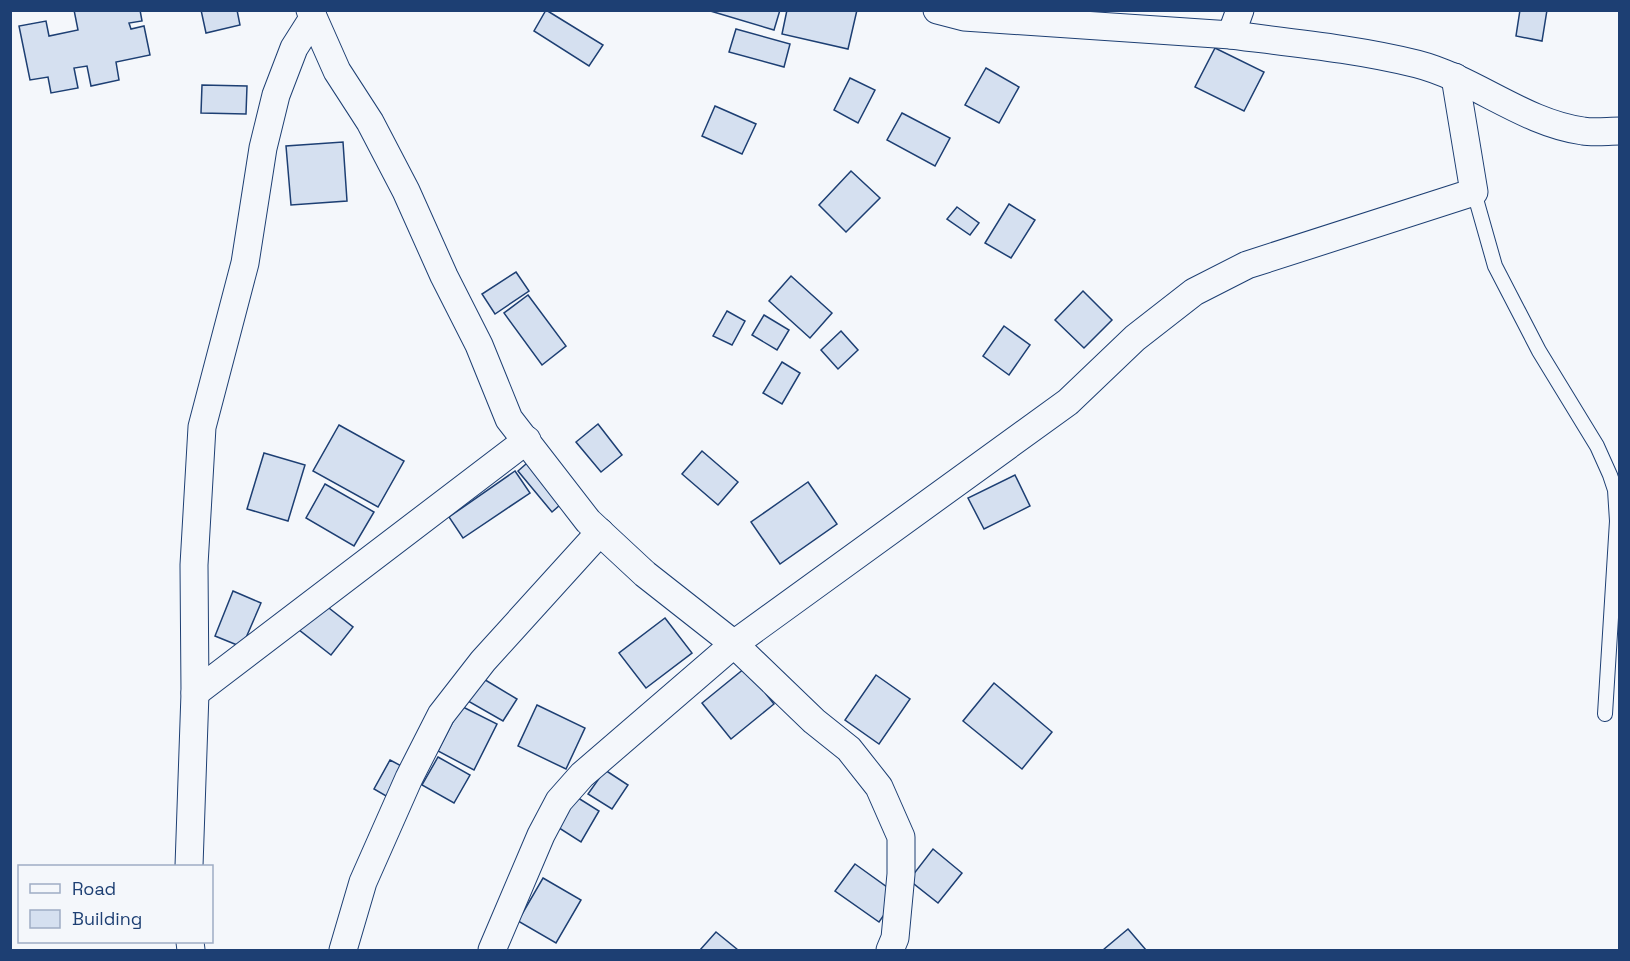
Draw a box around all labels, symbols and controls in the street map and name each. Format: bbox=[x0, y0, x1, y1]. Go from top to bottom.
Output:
legend bbox=[18, 865, 213, 943]
text: Road bbox=[72, 877, 116, 900]
text: Building bbox=[72, 907, 142, 930]

